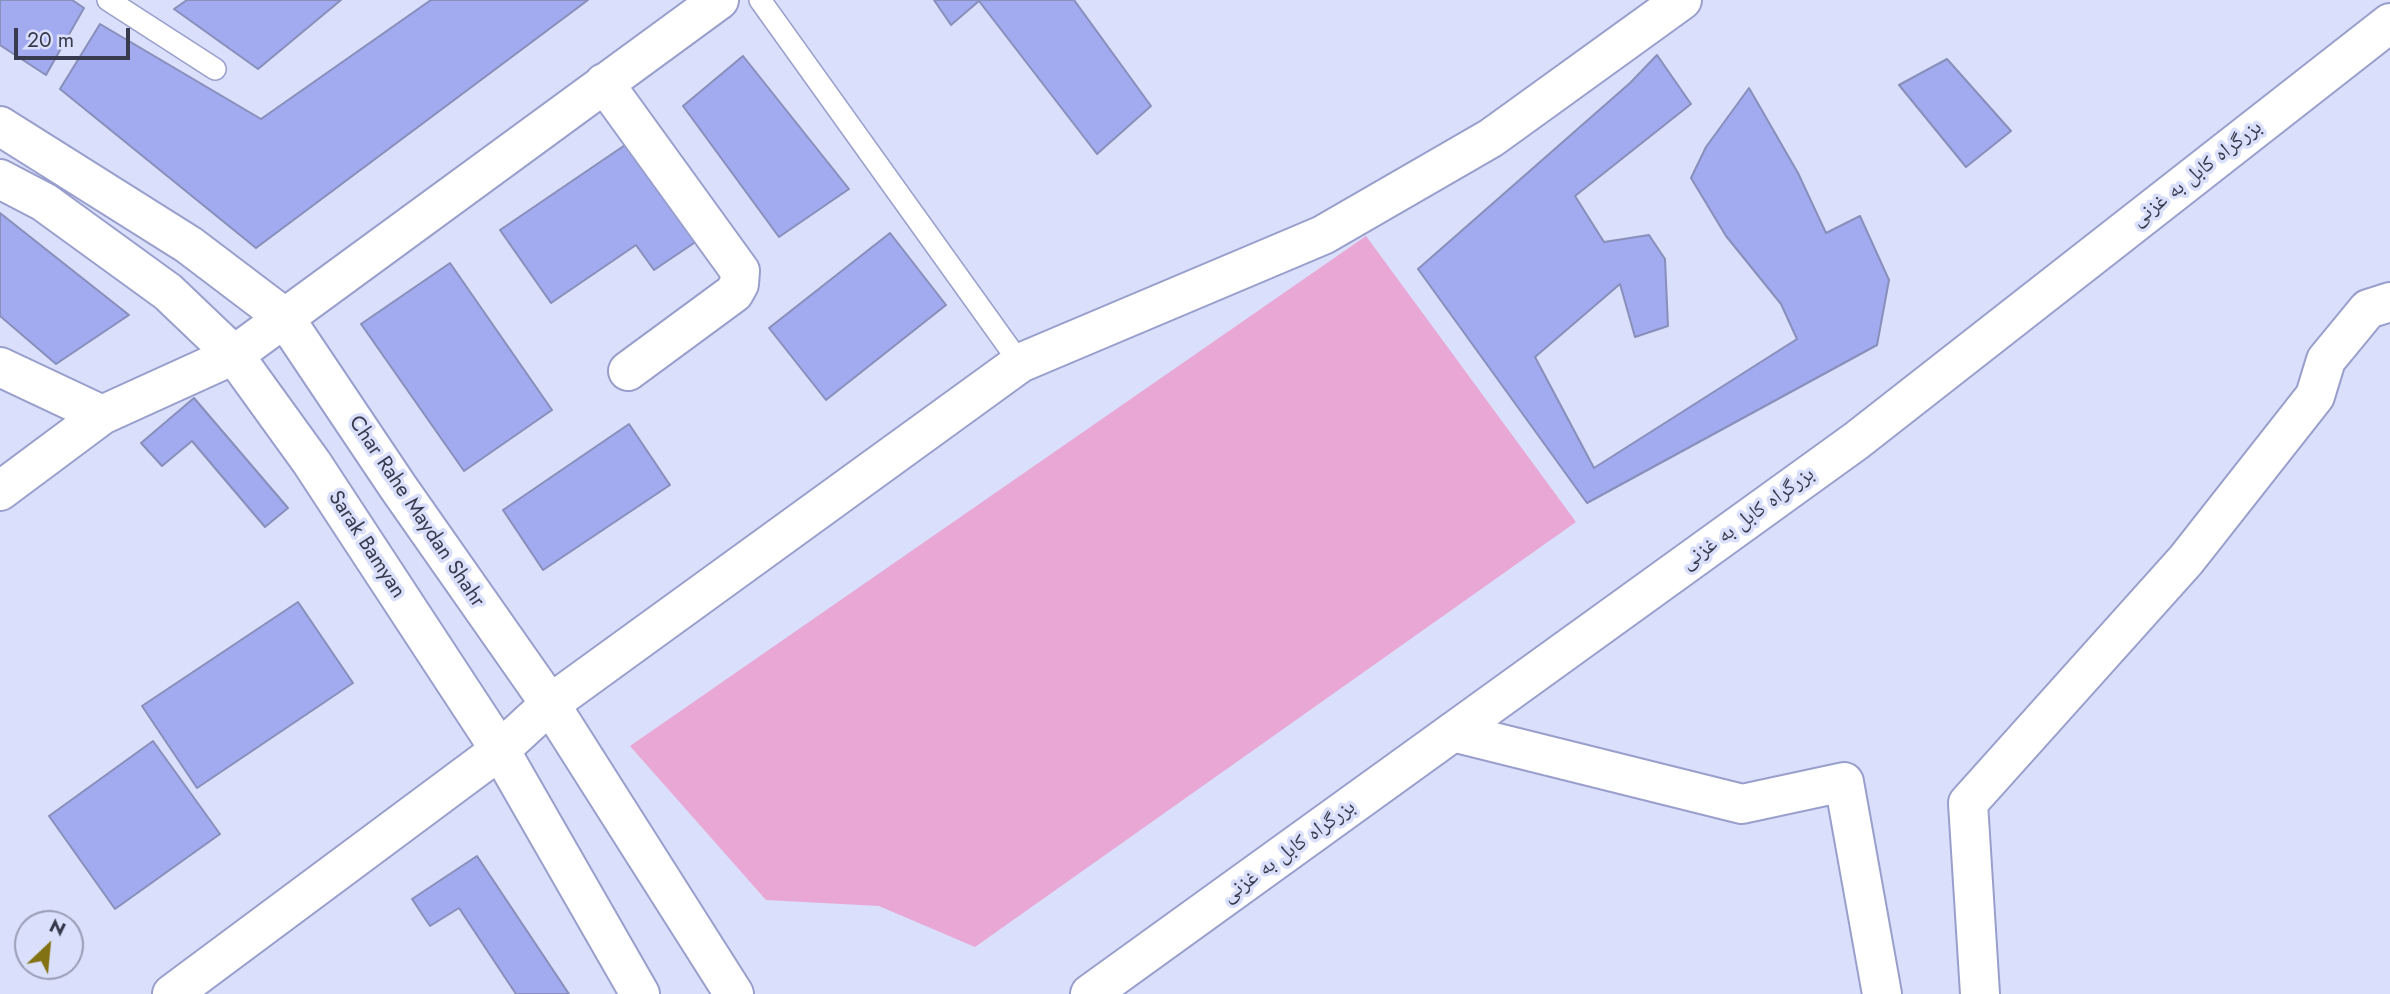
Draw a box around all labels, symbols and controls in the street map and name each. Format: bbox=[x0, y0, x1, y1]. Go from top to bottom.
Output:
scale bar bbox=[18, 14, 133, 58]
text: 20 m bbox=[27, 25, 74, 55]
street label: بزرگراه کابل به غزنی bbox=[2127, 115, 2267, 233]
street label: Char Rahe Maydan Shahr bbox=[342, 411, 490, 613]
street label: بزرگراه کابل به غزنی bbox=[1676, 462, 1820, 576]
street label: Sarak Bamyan bbox=[322, 487, 410, 603]
street label: بزرگراه کابل به غزنی bbox=[1217, 795, 1361, 909]
north arrow bbox=[14, 910, 84, 980]
text: N bbox=[45, 912, 70, 943]

